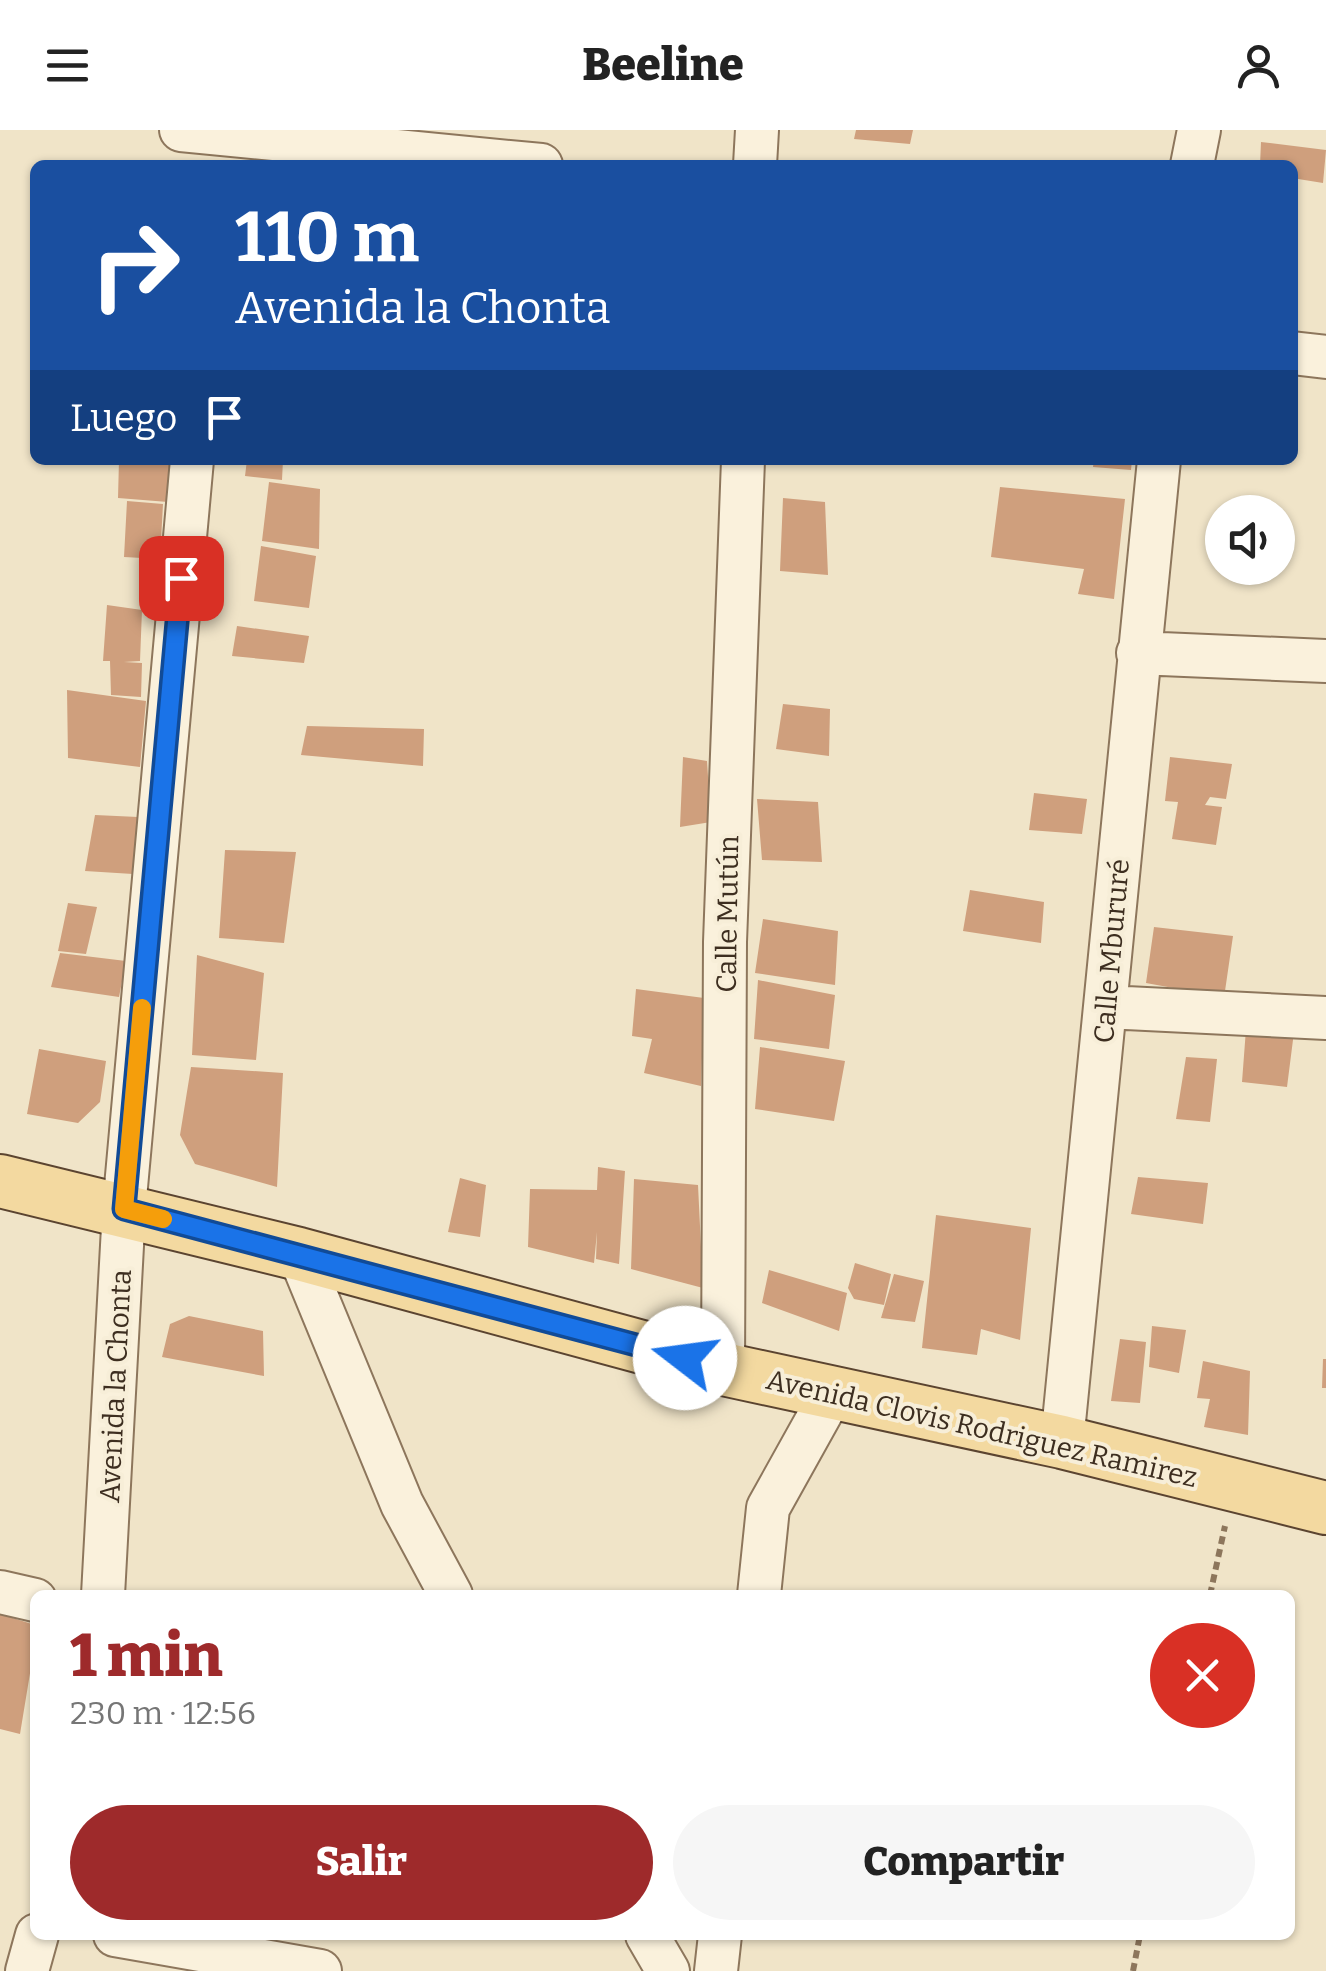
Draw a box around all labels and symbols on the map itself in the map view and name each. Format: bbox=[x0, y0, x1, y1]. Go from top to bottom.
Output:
pin bbox=[139, 536, 224, 621]
street label: Calle Mutún bbox=[710, 835, 745, 993]
street label: Calle Mbururé bbox=[1087, 857, 1136, 1045]
street label: Avenida la Chonta bbox=[93, 1269, 138, 1503]
position arrow bbox=[633, 1306, 737, 1410]
street label: Avenida Clovis Rodriguez Ramirez bbox=[763, 1363, 1201, 1494]

